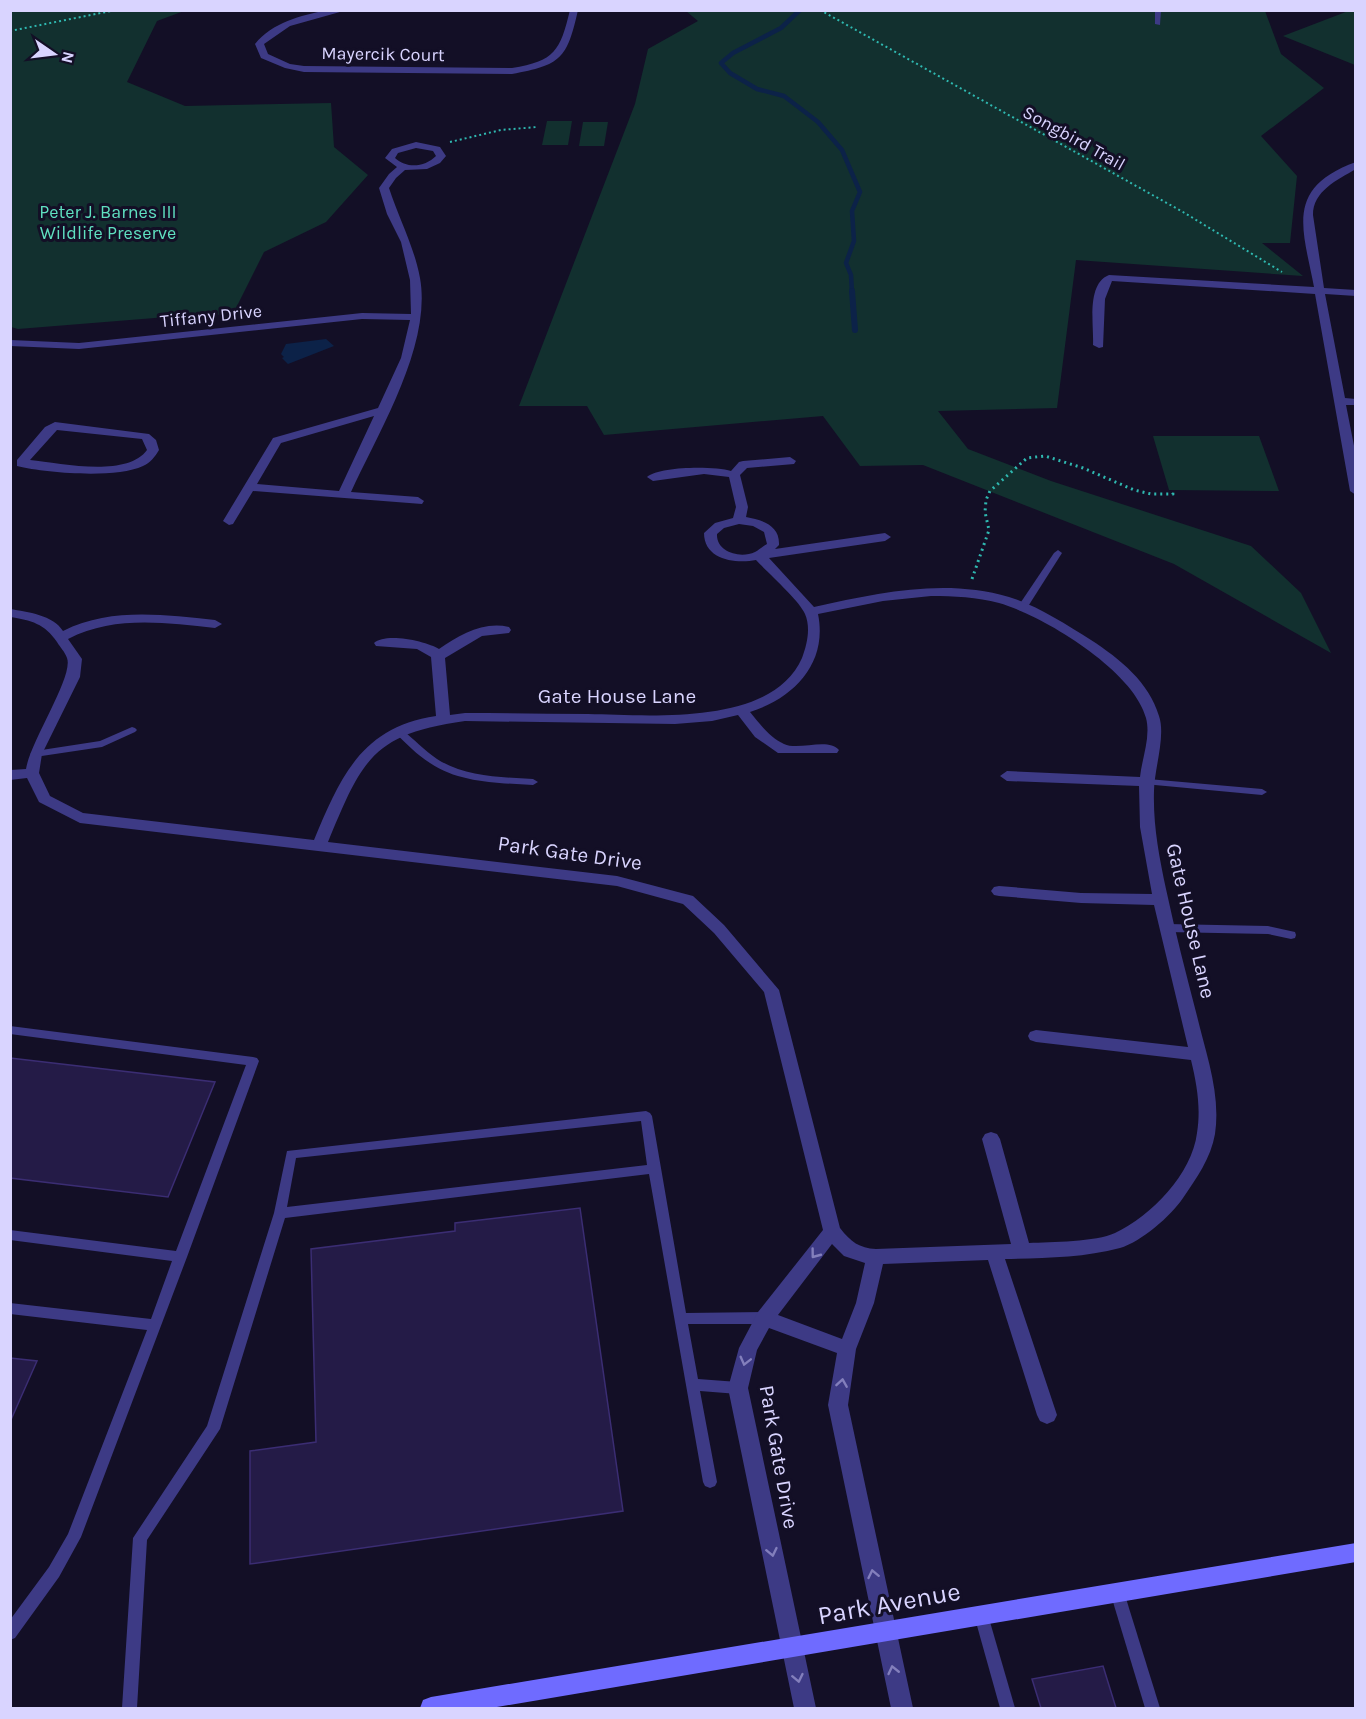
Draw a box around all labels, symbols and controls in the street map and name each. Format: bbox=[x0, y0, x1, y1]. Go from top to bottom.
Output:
north arrow bbox=[24, 24, 84, 84]
street label: Mayercik Court bbox=[321, 42, 445, 66]
text: N bbox=[57, 50, 79, 65]
street label: Songbird Trail bbox=[1019, 101, 1129, 175]
park label: Peter J. Barnes III Wildlife Preserve bbox=[39, 201, 177, 244]
street label: Tiffany Drive bbox=[159, 300, 263, 332]
street label: Gate House Lane bbox=[538, 684, 696, 708]
street label: Park Gate Drive bbox=[496, 831, 644, 875]
street label: Gate House Lane bbox=[1161, 841, 1221, 1001]
one-way arrow bbox=[811, 1247, 822, 1258]
one-way arrow bbox=[739, 1356, 752, 1366]
one-way arrow bbox=[835, 1378, 848, 1388]
street label: Park Gate Drive bbox=[755, 1383, 803, 1531]
one-way arrow bbox=[765, 1547, 778, 1557]
one-way arrow bbox=[867, 1570, 880, 1580]
street label: Park Avenue bbox=[815, 1576, 963, 1631]
one-way arrow bbox=[887, 1665, 900, 1675]
one-way arrow bbox=[791, 1673, 804, 1683]

